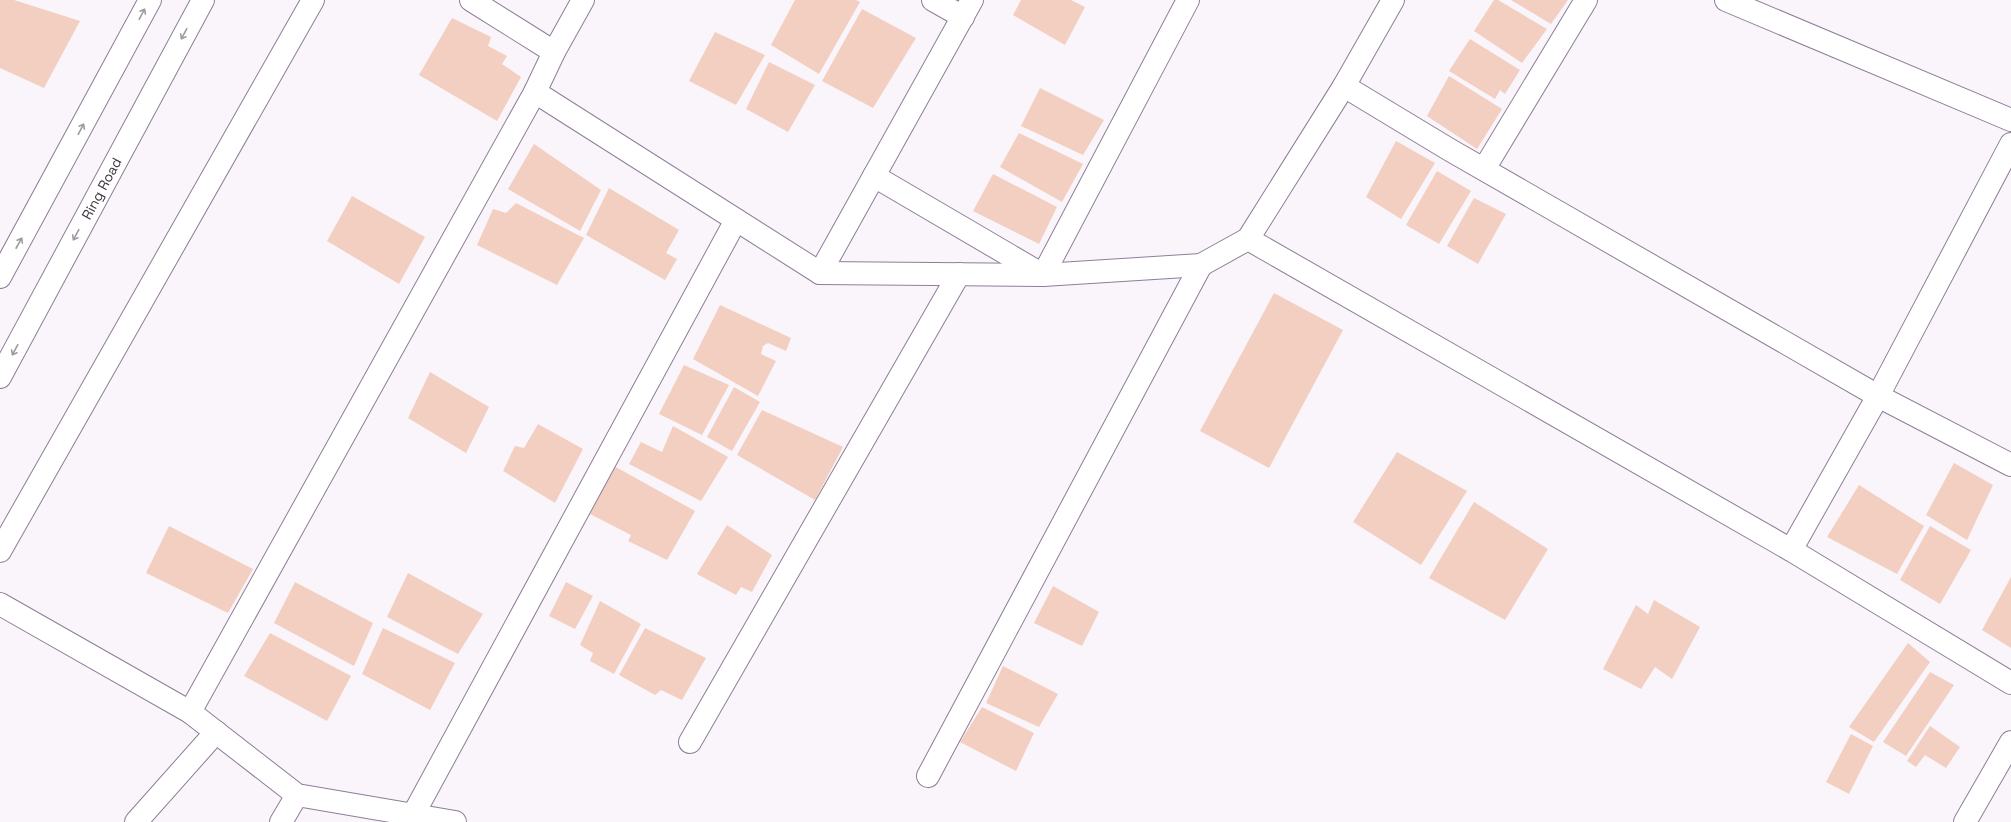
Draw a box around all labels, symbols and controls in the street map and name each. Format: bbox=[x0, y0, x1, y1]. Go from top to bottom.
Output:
one-way arrow bbox=[139, 8, 146, 20]
one-way arrow bbox=[180, 28, 188, 40]
one-way arrow bbox=[77, 123, 85, 135]
street label: Ring Road bbox=[77, 154, 125, 223]
one-way arrow bbox=[72, 229, 80, 241]
one-way arrow bbox=[16, 237, 23, 249]
one-way arrow bbox=[10, 344, 18, 356]

